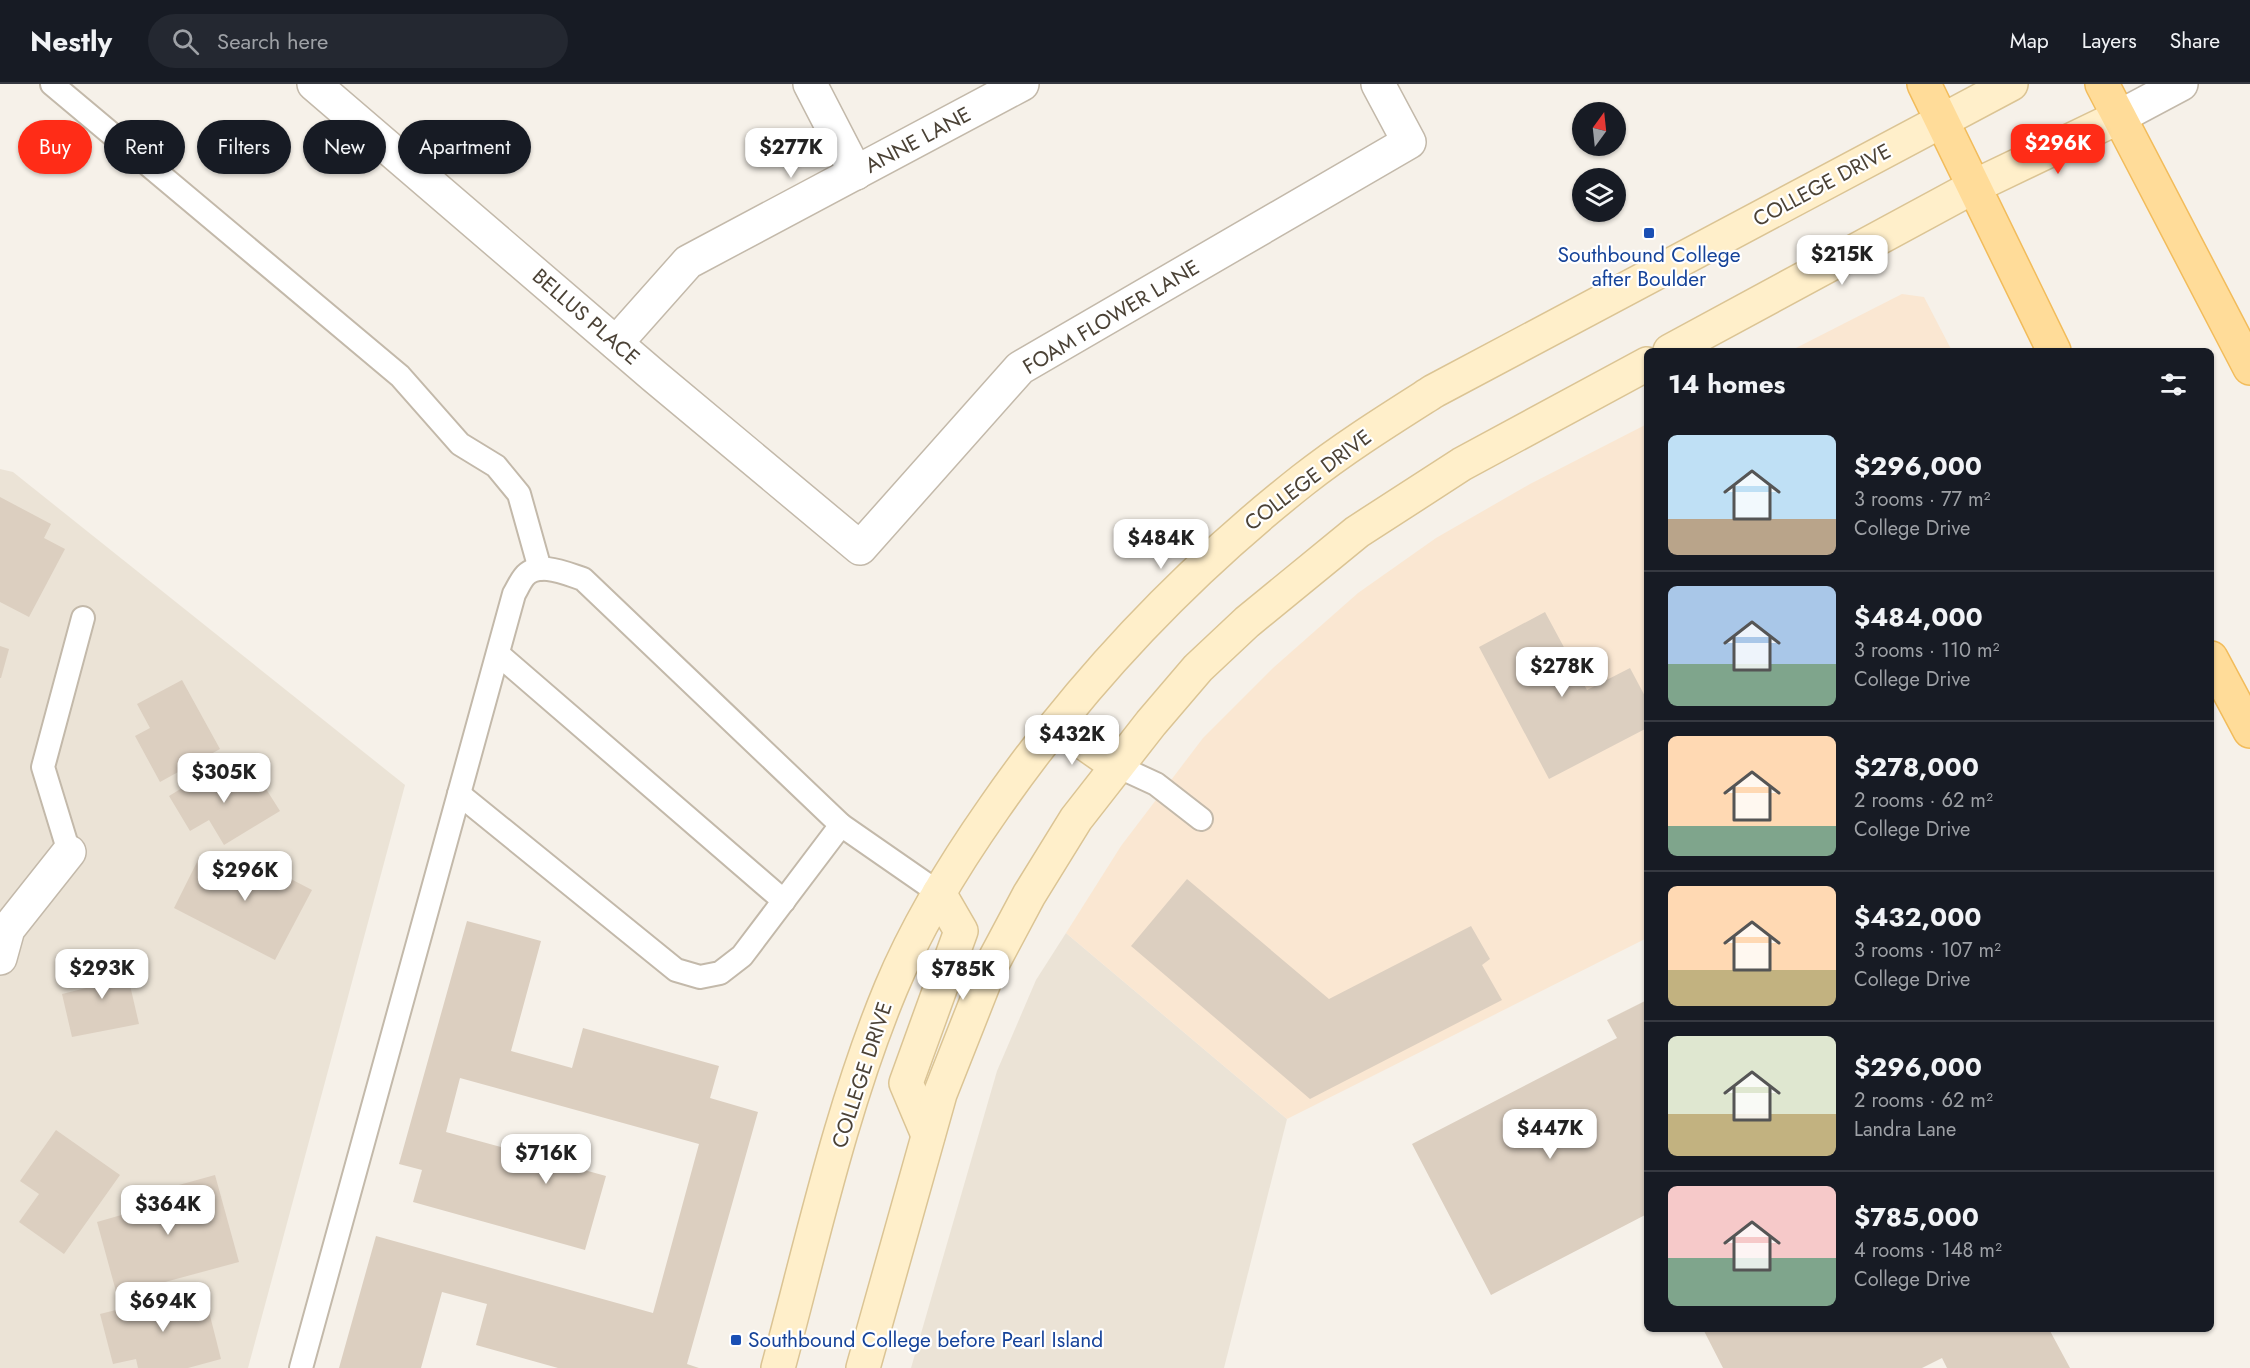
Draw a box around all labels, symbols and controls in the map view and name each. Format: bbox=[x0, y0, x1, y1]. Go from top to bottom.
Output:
search box bbox=[148, 14, 568, 68]
text: Nestly bbox=[30, 21, 112, 62]
icon: search bbox=[169, 25, 202, 58]
text: Search here bbox=[217, 25, 328, 57]
text: Map bbox=[2010, 26, 2049, 56]
text: Layers bbox=[2082, 26, 2137, 56]
text: Share bbox=[2170, 26, 2220, 56]
street label: ANNE LANE bbox=[860, 100, 976, 180]
north arrow bbox=[1572, 102, 1626, 156]
map controls bbox=[1572, 102, 1626, 222]
chip: Buy bbox=[18, 120, 92, 174]
chip: Rent bbox=[104, 120, 185, 174]
chip: Filters bbox=[197, 120, 291, 174]
chip: New bbox=[303, 120, 386, 174]
chip: Apartment bbox=[398, 120, 531, 174]
pin: $296K bbox=[2016, 124, 2100, 175]
pin: $277K bbox=[749, 128, 833, 179]
text: $296K bbox=[2025, 129, 2091, 158]
text: $277K bbox=[759, 133, 823, 162]
street label: COLLEGE DRIVE bbox=[1748, 136, 1896, 234]
button: layers bbox=[1572, 168, 1626, 222]
marker: Southbound College after Boulder bbox=[1642, 226, 1656, 240]
pin: $215K bbox=[1800, 235, 1884, 286]
place label: Southbound College after Boulder bbox=[1558, 240, 1741, 294]
text: $215K bbox=[1811, 240, 1873, 269]
street label: FOAM FLOWER LANE bbox=[1017, 252, 1205, 382]
street label: BELLUS PLACE bbox=[526, 262, 646, 372]
text: 14 homes bbox=[1668, 365, 1785, 403]
icon: filters bbox=[2157, 368, 2190, 401]
street label: COLLEGE DRIVE bbox=[1238, 422, 1378, 538]
text: $296,000 bbox=[1854, 447, 1982, 485]
icon: home bbox=[1716, 459, 1788, 531]
text: 3 rooms · 77 m² bbox=[1854, 485, 1991, 514]
text: College Drive bbox=[1854, 514, 1970, 543]
pin: $484K bbox=[1119, 519, 1203, 570]
text: $484K bbox=[1128, 524, 1194, 553]
text: $484,000 bbox=[1854, 598, 1983, 636]
icon: home bbox=[1716, 610, 1788, 682]
text: 3 rooms · 110 m² bbox=[1854, 636, 2000, 665]
pin: $278K bbox=[1520, 647, 1604, 698]
text: $278K bbox=[1530, 652, 1594, 681]
text: College Drive bbox=[1854, 665, 1970, 694]
pin: $432K bbox=[1030, 715, 1114, 766]
text: $432K bbox=[1039, 720, 1105, 749]
text: $278,000 bbox=[1854, 748, 1979, 786]
pin: $305K bbox=[182, 753, 266, 804]
text: $305K bbox=[192, 758, 256, 787]
icon: home bbox=[1716, 760, 1788, 832]
text: 2 rooms · 62 m² bbox=[1854, 786, 1993, 815]
text: College Drive bbox=[1854, 815, 1970, 844]
pin: $296K bbox=[203, 851, 287, 902]
text: $296K bbox=[212, 856, 278, 885]
text: $432,000 bbox=[1854, 898, 1982, 936]
icon: home bbox=[1716, 910, 1788, 982]
text: 3 rooms · 107 m² bbox=[1854, 936, 2001, 965]
pin: $293K bbox=[60, 949, 144, 1000]
pin: $785K bbox=[921, 950, 1005, 1001]
text: $293K bbox=[69, 954, 135, 983]
text: $785K bbox=[931, 955, 995, 984]
text: College Drive bbox=[1854, 965, 1970, 994]
street label: COLLEGE DRIVE bbox=[824, 998, 900, 1152]
text: $296,000 bbox=[1854, 1048, 1982, 1086]
icon: home bbox=[1716, 1060, 1788, 1132]
text: 2 rooms · 62 m² bbox=[1854, 1086, 1993, 1115]
pin: $447K bbox=[1508, 1109, 1592, 1160]
text: $447K bbox=[1517, 1114, 1583, 1143]
text: Landra Lane bbox=[1854, 1115, 1956, 1144]
pin: $716K bbox=[504, 1134, 588, 1185]
text: $716K bbox=[515, 1139, 577, 1168]
pin: $364K bbox=[126, 1185, 210, 1236]
text: $364K bbox=[135, 1190, 201, 1219]
text: $785,000 bbox=[1854, 1198, 1979, 1236]
icon: home bbox=[1716, 1210, 1788, 1282]
text: 4 rooms · 148 m² bbox=[1854, 1236, 2002, 1265]
text: College Drive bbox=[1854, 1265, 1970, 1294]
pin: $694K bbox=[121, 1282, 205, 1333]
text: $694K bbox=[129, 1287, 197, 1316]
place label: Southbound College before Pearl Island bbox=[748, 1325, 1103, 1355]
marker: Southbound College before Pearl Island bbox=[729, 1333, 743, 1347]

